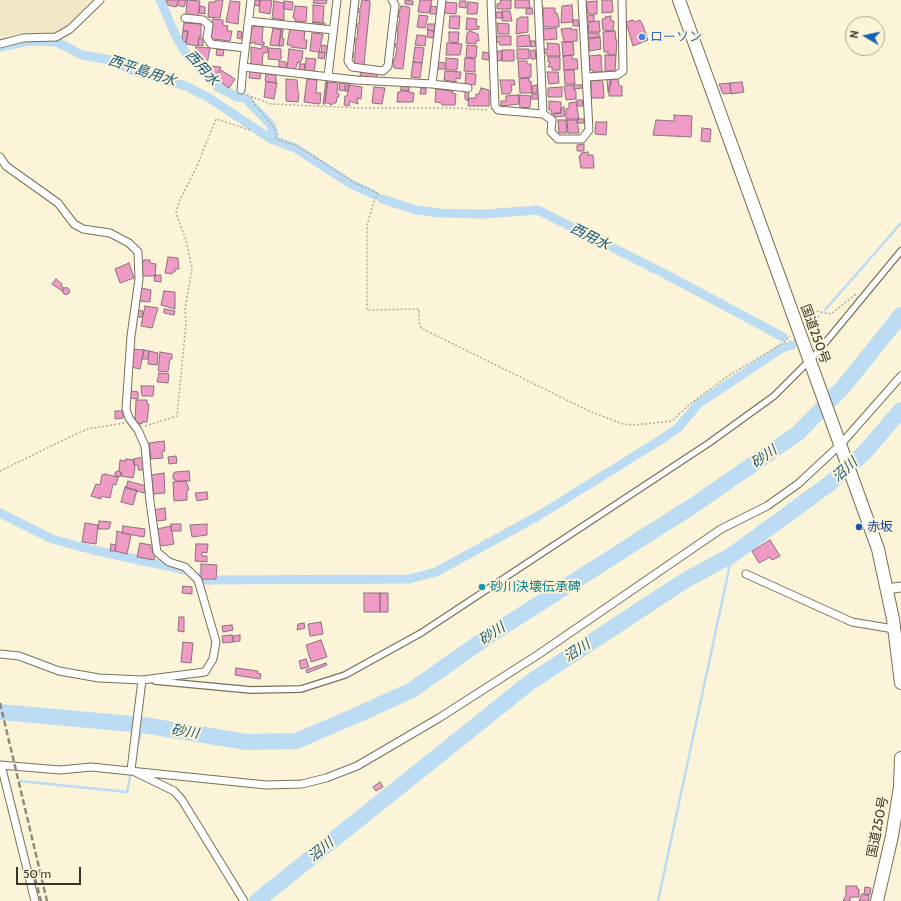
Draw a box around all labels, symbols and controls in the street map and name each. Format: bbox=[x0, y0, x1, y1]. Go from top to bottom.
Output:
north arrow bbox=[845, 16, 885, 56]
place label: ローソン bbox=[650, 29, 702, 45]
text: N bbox=[847, 29, 862, 39]
marker: ローソン bbox=[637, 32, 647, 42]
water label: 西用水 bbox=[182, 47, 222, 89]
water label: 西平島用水 bbox=[106, 52, 178, 90]
water label: 西用水 bbox=[567, 220, 613, 254]
street label: 国道250号 bbox=[797, 302, 833, 366]
water label: 砂川 bbox=[748, 442, 780, 472]
water label: 沼川 bbox=[829, 454, 861, 486]
place label: 赤坂 bbox=[867, 519, 893, 535]
marker: 赤坂 bbox=[854, 522, 864, 532]
place label: 砂川決壊伝承碑 bbox=[490, 579, 581, 595]
marker: 砂川決壊伝承碑 bbox=[477, 582, 487, 592]
water label: 砂川 bbox=[476, 619, 508, 649]
water label: 沼川 bbox=[561, 636, 593, 666]
water label: 砂川 bbox=[170, 722, 200, 742]
street label: 国道250号 bbox=[864, 795, 892, 859]
water label: 沼川 bbox=[305, 835, 337, 865]
scale bar bbox=[18, 859, 83, 885]
text: 50 m bbox=[23, 866, 51, 881]

